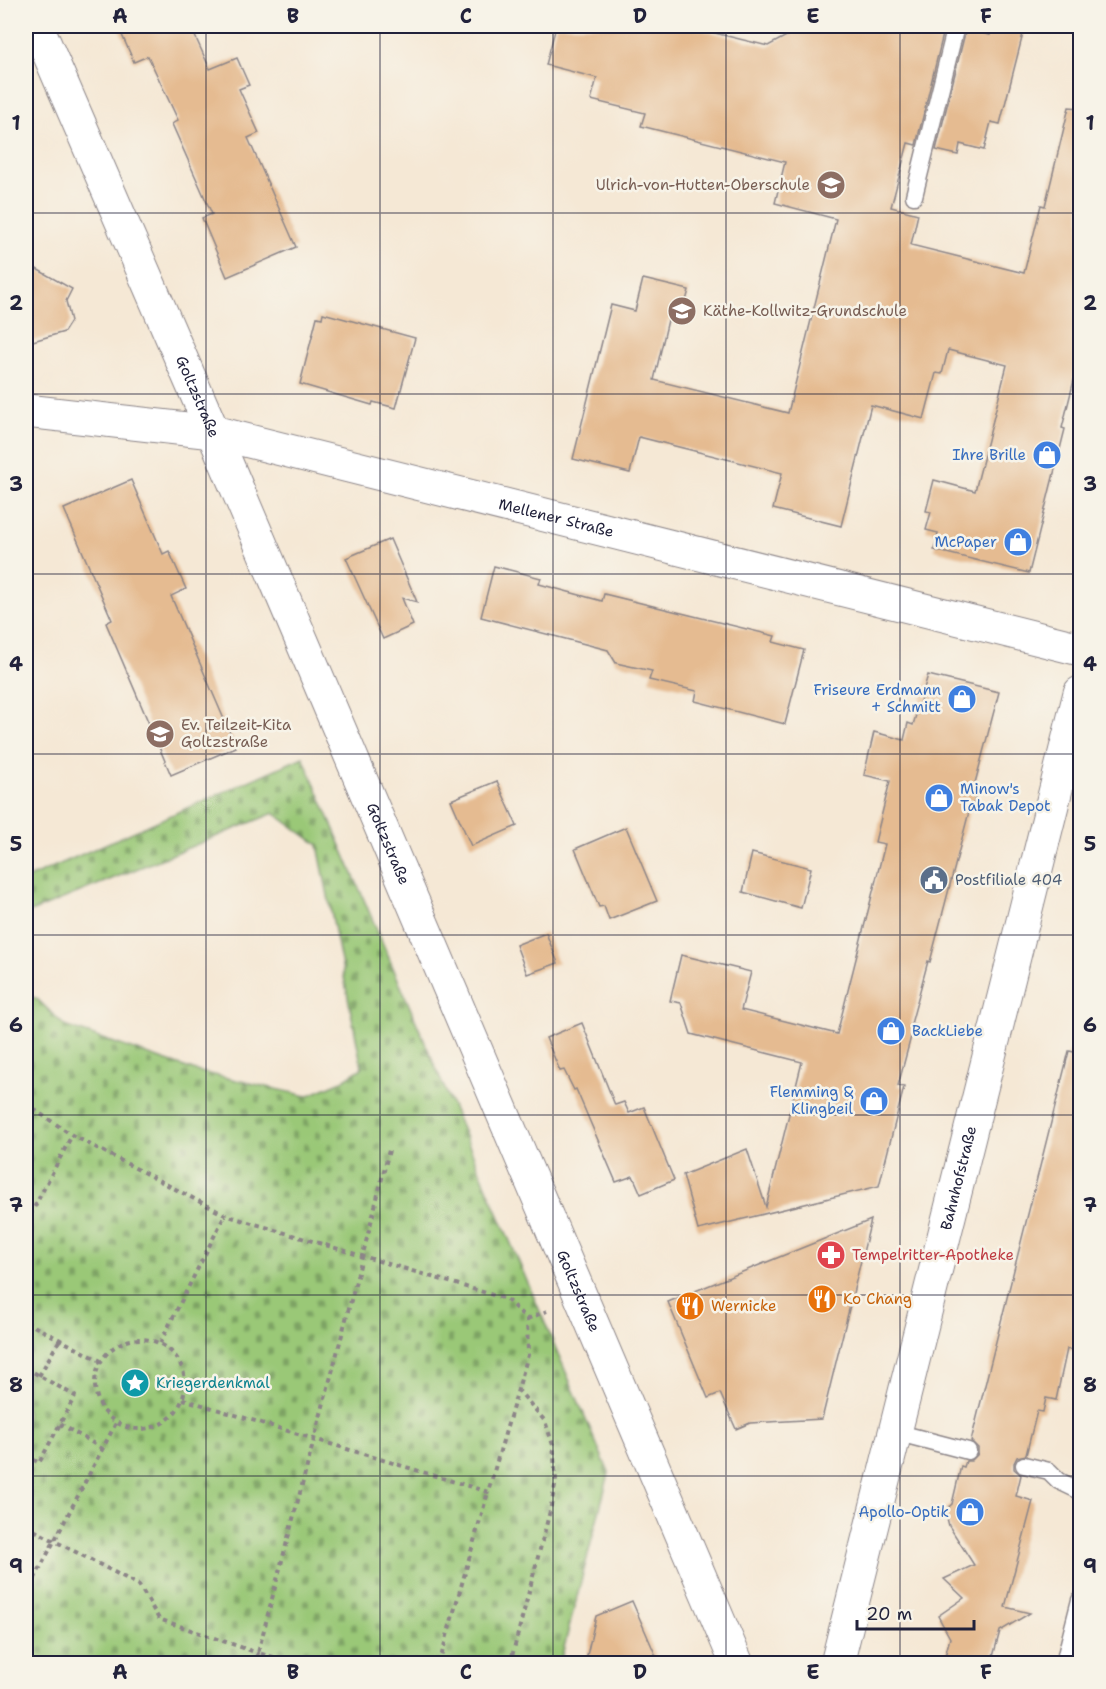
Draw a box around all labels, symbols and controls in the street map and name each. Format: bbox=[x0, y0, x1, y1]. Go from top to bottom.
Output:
text: A bbox=[112, 3, 128, 29]
text: B bbox=[287, 3, 299, 29]
text: C bbox=[460, 3, 472, 29]
text: D bbox=[633, 3, 647, 29]
text: E bbox=[806, 3, 820, 29]
text: F bbox=[980, 3, 992, 29]
text: 1 bbox=[11, 110, 21, 136]
text: 1 bbox=[1085, 110, 1095, 136]
school or university icon: Ulrich-von-Hutten-Oberschule bbox=[815, 169, 847, 201]
place label: Ulrich-von-Hutten-Oberschule bbox=[596, 175, 810, 195]
text: 2 bbox=[9, 290, 23, 316]
text: 2 bbox=[1083, 290, 1097, 316]
school or university icon: Käthe-Kollwitz-Grundschule bbox=[666, 295, 698, 327]
place label: Käthe-Kollwitz-Grundschule bbox=[703, 301, 907, 321]
street label: Goltzstraße bbox=[171, 353, 224, 441]
shop icon: Ihre Brille bbox=[1031, 439, 1063, 471]
place label: Ihre Brille bbox=[952, 445, 1026, 465]
text: 3 bbox=[9, 471, 23, 497]
text: 3 bbox=[1083, 471, 1097, 497]
street label: Mellener Straße bbox=[497, 494, 616, 542]
shop icon: McPaper bbox=[1002, 526, 1034, 558]
place label: McPaper bbox=[934, 532, 997, 552]
text: 4 bbox=[9, 651, 23, 677]
text: 4 bbox=[1083, 651, 1097, 677]
place label: Friseure Erdmann + Schmitt bbox=[813, 680, 941, 717]
shop icon: Friseure Erdmann + Schmitt bbox=[946, 683, 978, 715]
place label: Ev. Teilzeit-Kita Goltzstraße bbox=[181, 715, 292, 752]
school or university icon: Ev. Teilzeit-Kita Goltzstraße bbox=[144, 718, 176, 750]
place label: Minow's Tabak Depot bbox=[960, 779, 1051, 816]
shop icon: Minow's Tabak Depot bbox=[923, 782, 955, 814]
street label: Goltzstraße bbox=[362, 800, 414, 888]
text: 5 bbox=[10, 831, 22, 857]
text: 5 bbox=[1084, 831, 1096, 857]
public building icon: Postfiliale 404 bbox=[918, 864, 950, 896]
place label: Postfiliale 404 bbox=[955, 870, 1062, 890]
text: 6 bbox=[9, 1012, 23, 1038]
text: 6 bbox=[1083, 1012, 1097, 1038]
shop icon: BackLiebe bbox=[875, 1015, 907, 1047]
place label: BackLiebe bbox=[912, 1021, 983, 1041]
place label: Flemming & Klingbeil bbox=[770, 1082, 854, 1119]
shop icon: Flemming & Klingbeil bbox=[858, 1085, 890, 1117]
street label: Bahnhofstraße bbox=[936, 1124, 981, 1232]
text: 7 bbox=[9, 1192, 23, 1218]
text: 7 bbox=[1083, 1192, 1097, 1218]
pharmacy icon: Tempelritter-Apotheke bbox=[815, 1239, 847, 1271]
place label: Tempelritter-Apotheke bbox=[852, 1245, 1014, 1265]
street label: Goltzstraße bbox=[552, 1247, 605, 1335]
restaurant icon: Ko Chang bbox=[806, 1283, 838, 1315]
place label: Ko Chang bbox=[843, 1289, 912, 1309]
restaurant icon: Wernicke bbox=[674, 1290, 706, 1322]
place label: Wernicke bbox=[711, 1296, 777, 1316]
place icon: Kriegerdenkmal bbox=[119, 1367, 151, 1399]
text: 8 bbox=[9, 1372, 23, 1398]
text: 8 bbox=[1083, 1372, 1097, 1398]
place label: Kriegerdenkmal bbox=[156, 1373, 270, 1393]
shop icon: Apollo-Optik bbox=[954, 1496, 986, 1528]
place label: Apollo-Optik bbox=[858, 1502, 949, 1522]
text: 9 bbox=[9, 1553, 23, 1579]
text: 9 bbox=[1083, 1553, 1097, 1579]
scale bar bbox=[857, 1593, 974, 1631]
text: 20 m bbox=[866, 1602, 912, 1626]
text: A bbox=[112, 1659, 128, 1685]
text: B bbox=[287, 1659, 299, 1685]
text: C bbox=[460, 1659, 472, 1685]
text: D bbox=[633, 1659, 647, 1685]
text: E bbox=[806, 1659, 820, 1685]
text: F bbox=[980, 1659, 992, 1685]

